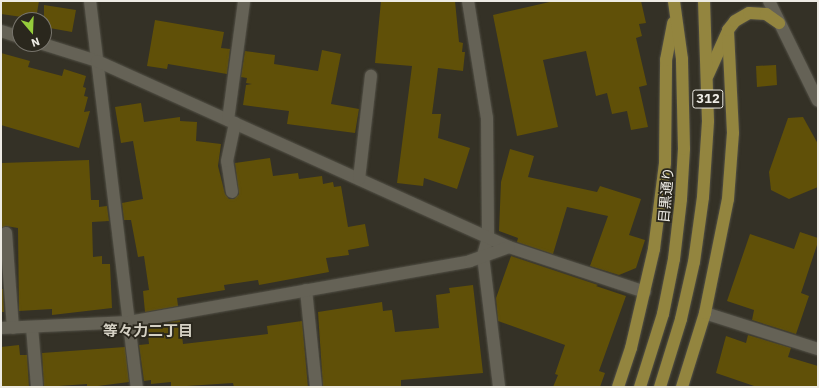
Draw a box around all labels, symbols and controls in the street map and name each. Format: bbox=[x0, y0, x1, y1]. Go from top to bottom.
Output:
north arrow bbox=[12, 12, 52, 52]
text: N bbox=[30, 34, 42, 50]
road number: 312 bbox=[692, 88, 724, 110]
street label: 目黒通り bbox=[655, 166, 677, 224]
district label: 等々力二丁目 bbox=[103, 322, 193, 340]

